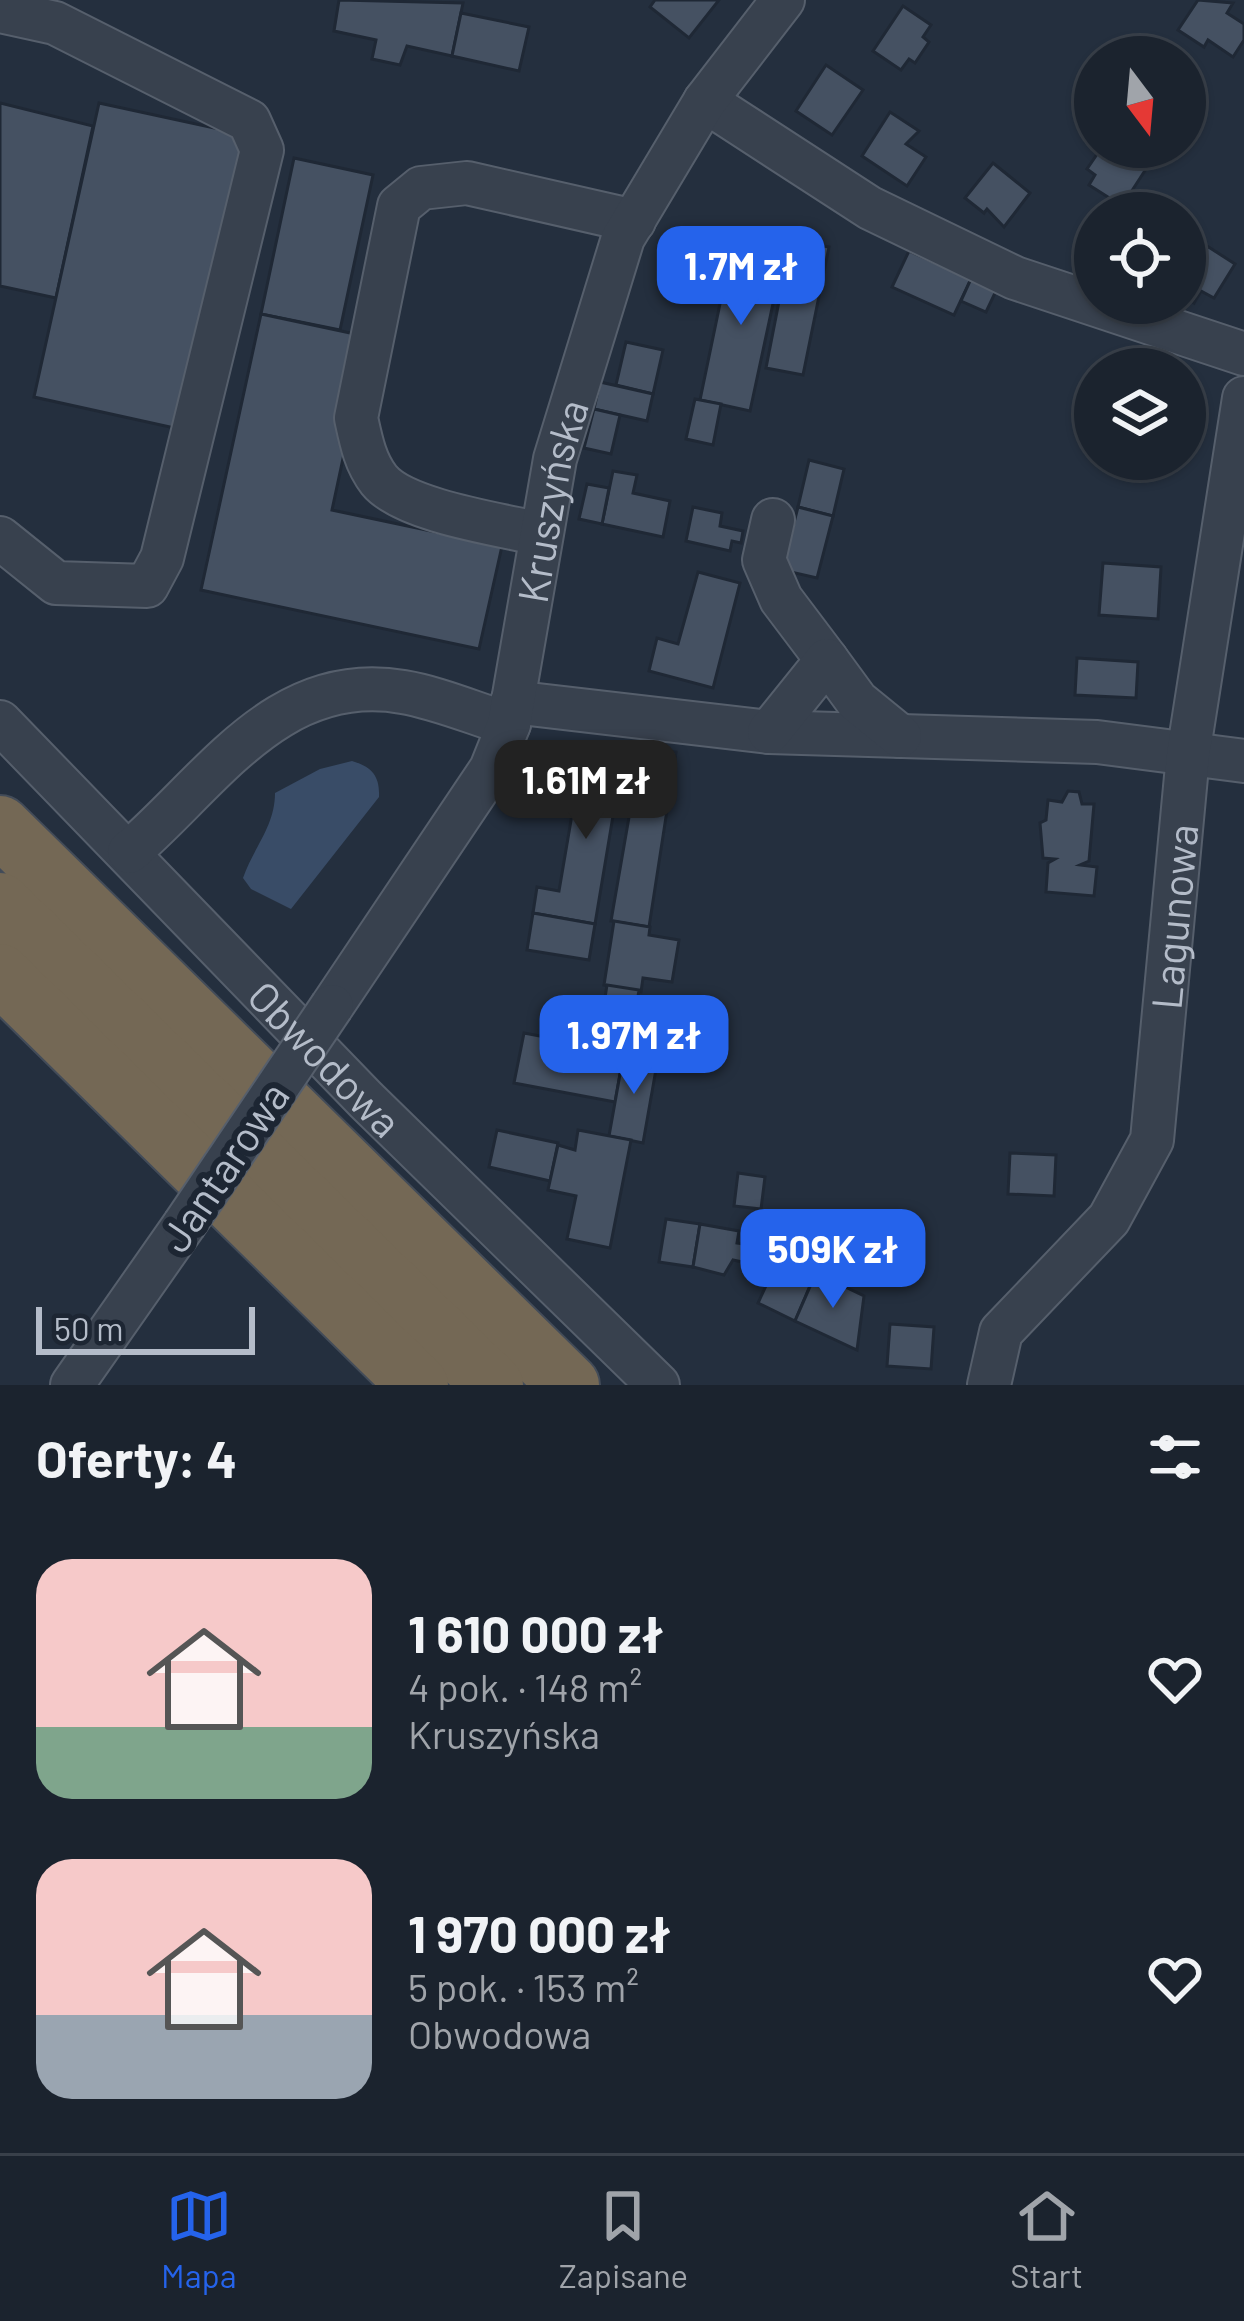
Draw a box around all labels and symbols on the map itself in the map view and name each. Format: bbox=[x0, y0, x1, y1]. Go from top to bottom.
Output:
north arrow bbox=[1074, 36, 1206, 168]
pin: 1.7M zł bbox=[630, 226, 852, 328]
street label: Kruszyńska bbox=[506, 393, 597, 606]
pin: 1.61M zł bbox=[462, 740, 710, 842]
street label: Lagunowa bbox=[1139, 822, 1206, 1012]
street label: Obwodowa bbox=[239, 970, 412, 1146]
pin: 1.97M zł bbox=[510, 995, 758, 1097]
street label: Jantarowa bbox=[148, 1072, 298, 1260]
pin: 509K zł bbox=[722, 1209, 944, 1311]
scale bar bbox=[36, 1301, 255, 1354]

